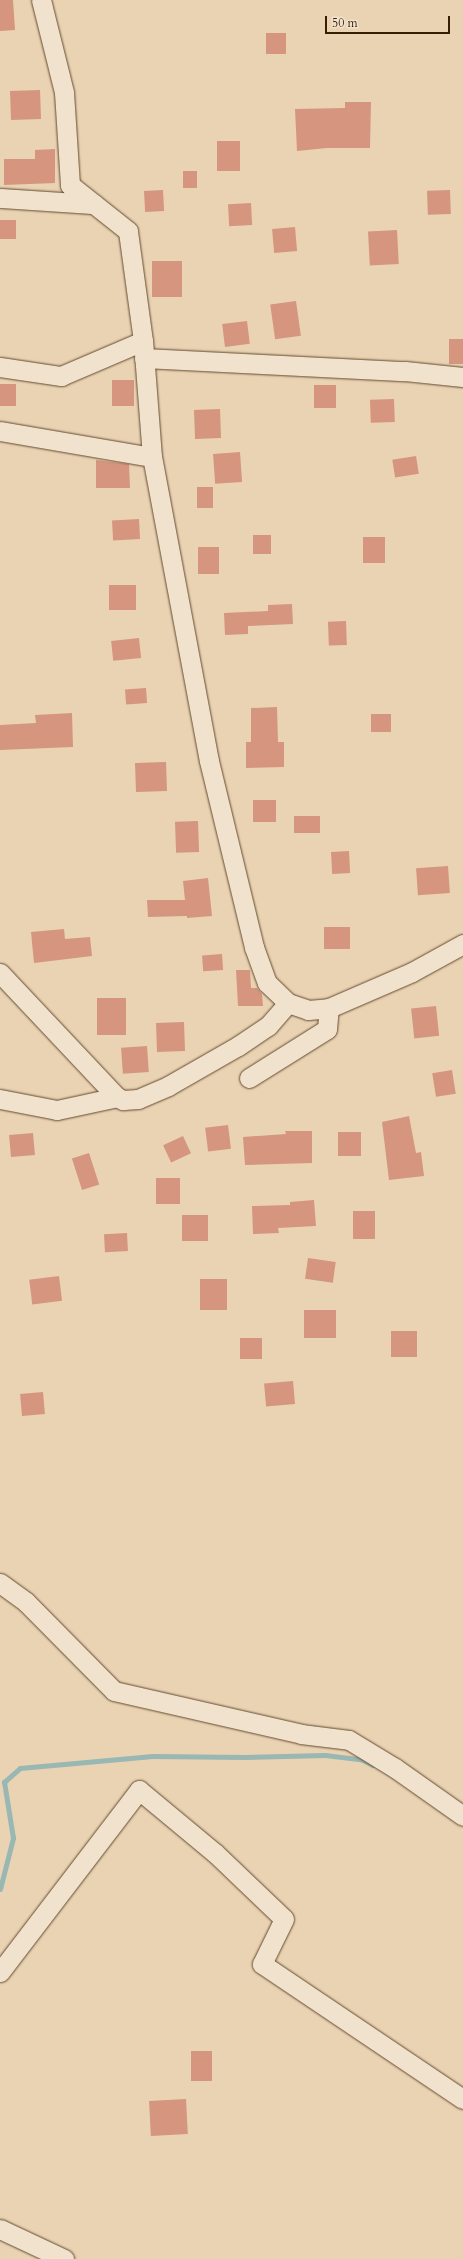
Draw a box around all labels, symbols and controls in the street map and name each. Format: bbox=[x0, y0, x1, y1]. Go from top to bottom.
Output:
scale bar bbox=[327, 8, 452, 34]
text: 50 m bbox=[332, 15, 358, 31]

